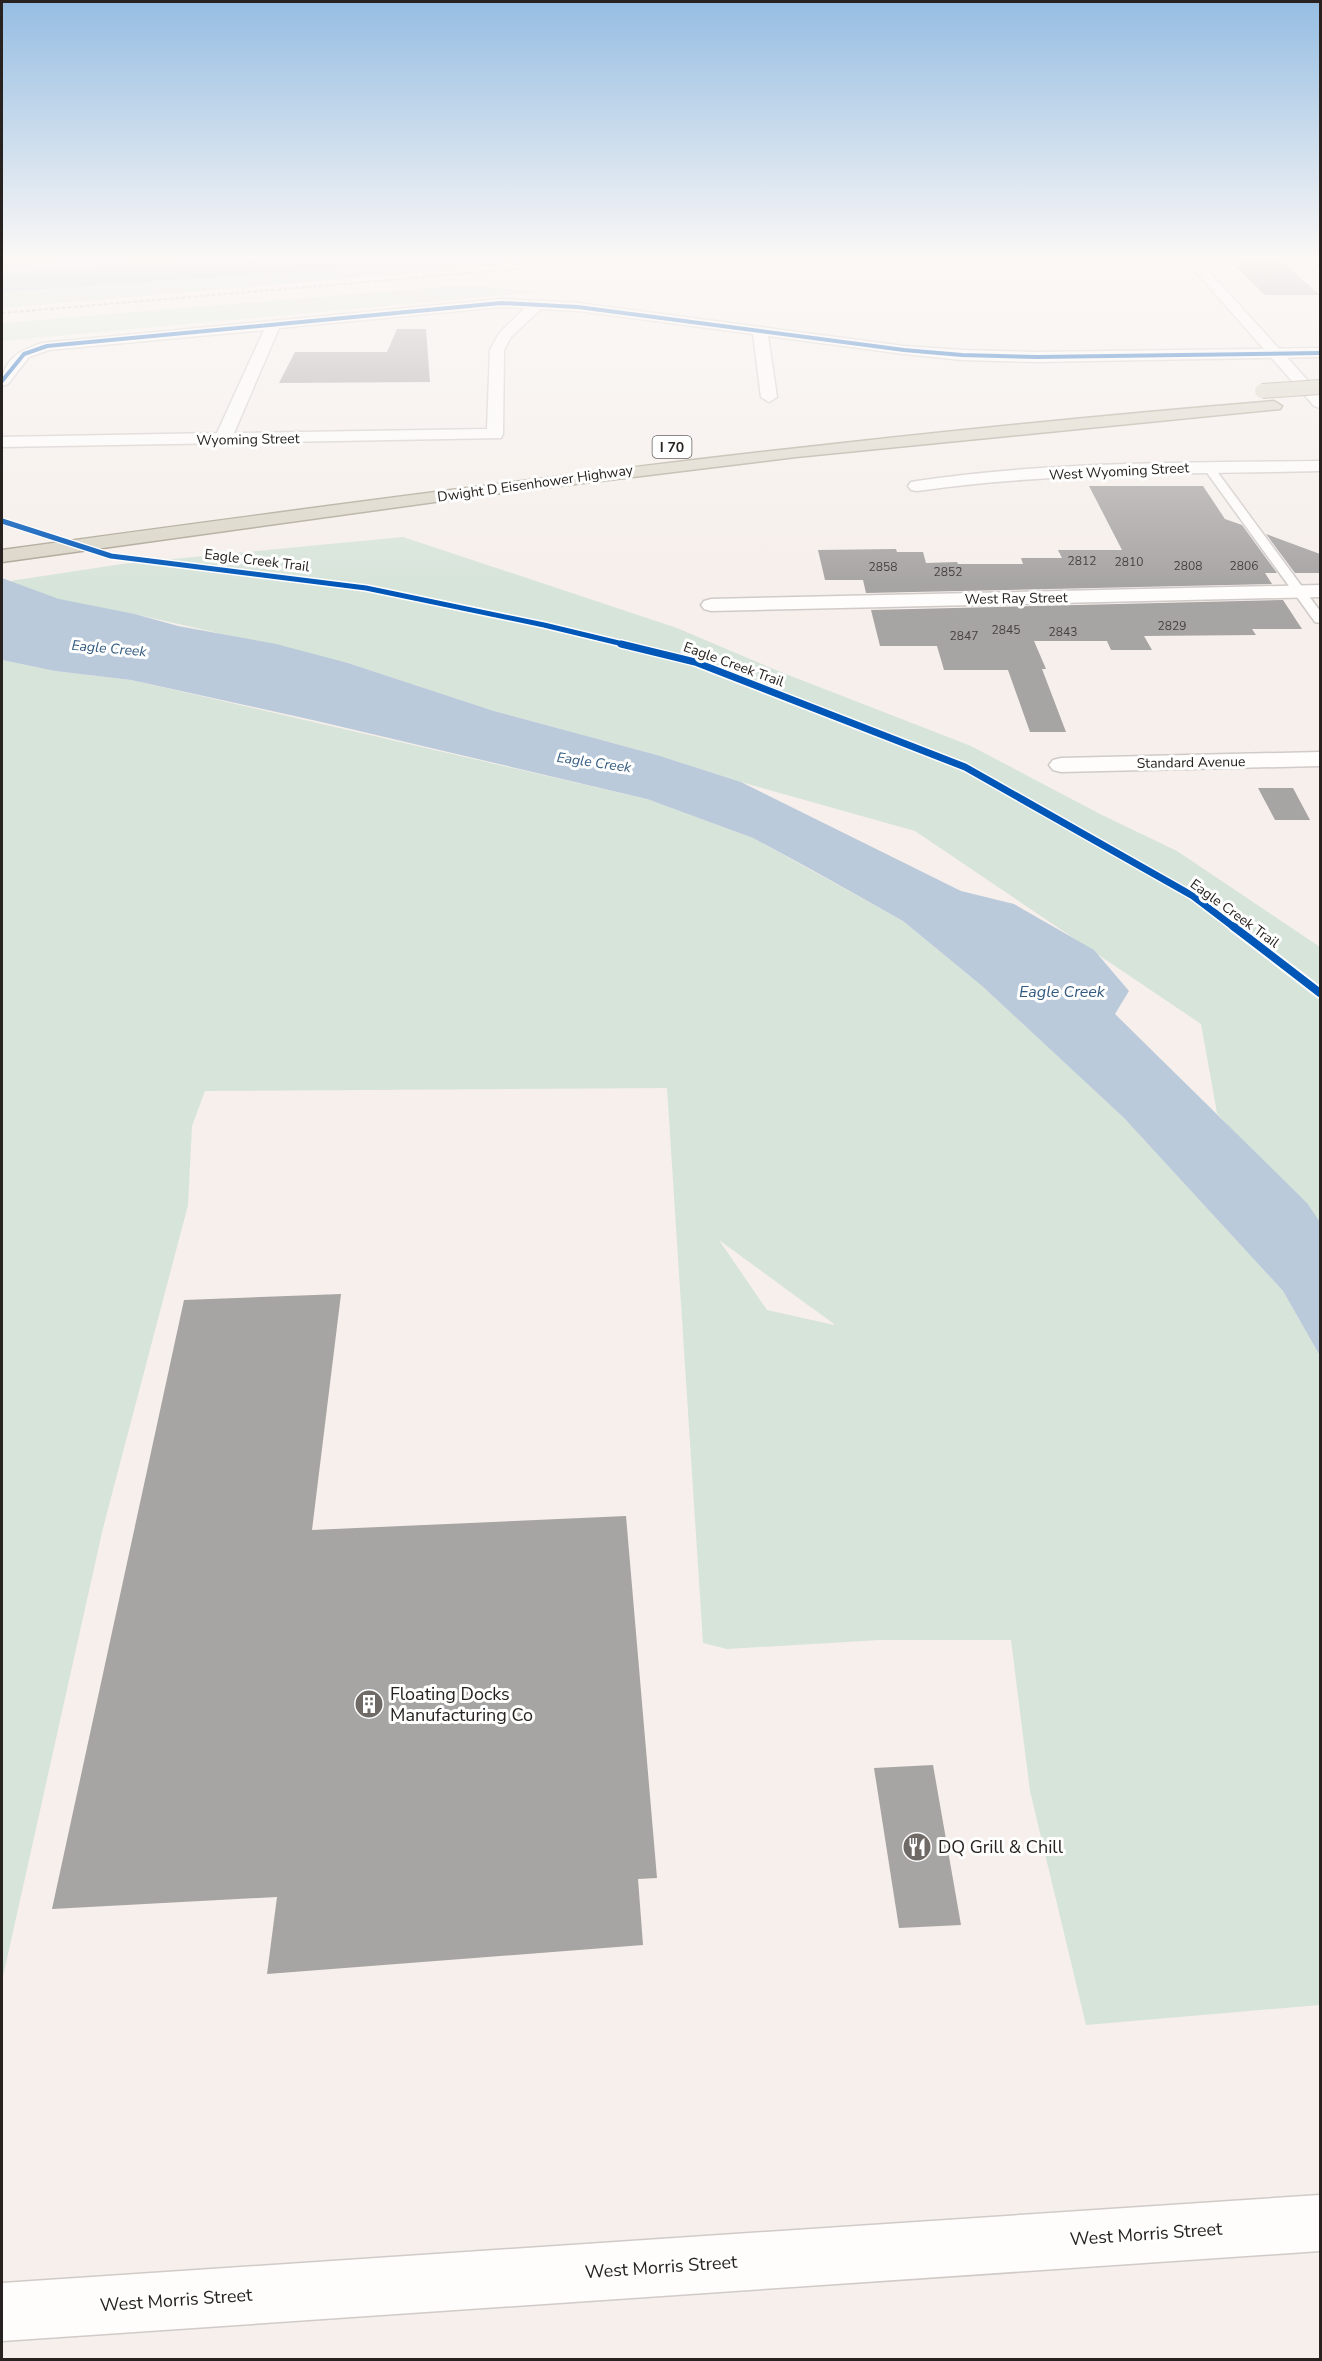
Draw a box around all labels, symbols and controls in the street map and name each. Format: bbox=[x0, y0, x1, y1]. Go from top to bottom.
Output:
street label: Wyoming Street bbox=[196, 429, 300, 450]
road number: I 70 bbox=[652, 436, 692, 458]
street label: West Wyoming Street bbox=[1048, 458, 1190, 485]
street label: Dwight D Eisenhower Highway bbox=[436, 460, 635, 507]
street label: Eagle Creek Trail bbox=[203, 545, 311, 576]
house number: 2812 bbox=[1068, 553, 1096, 569]
house number: 2810 bbox=[1115, 554, 1143, 570]
house number: 2808 bbox=[1174, 558, 1202, 574]
house number: 2806 bbox=[1230, 558, 1258, 574]
house number: 2858 bbox=[869, 559, 897, 575]
house number: 2852 bbox=[934, 564, 962, 580]
street label: West Ray Street bbox=[964, 588, 1068, 609]
house number: 2829 bbox=[1158, 618, 1186, 634]
house number: 2845 bbox=[992, 622, 1020, 638]
house number: 2843 bbox=[1049, 624, 1077, 640]
house number: 2847 bbox=[950, 628, 978, 644]
water label: Eagle Creek bbox=[71, 636, 148, 661]
street label: Eagle Creek Trail bbox=[681, 637, 788, 692]
water label: Eagle Creek bbox=[555, 748, 633, 777]
street label: Standard Avenue bbox=[1136, 752, 1246, 773]
street label: Eagle Creek Trail bbox=[1186, 875, 1284, 953]
water label: Eagle Creek bbox=[1019, 981, 1106, 1003]
place label: Floating Docks Manufacturing Co bbox=[390, 1682, 533, 1727]
building icon: Floating Docks Manufacturing Co bbox=[353, 1688, 385, 1720]
restaurant icon: DQ Grill & Chill bbox=[901, 1831, 933, 1863]
place label: DQ Grill & Chill bbox=[938, 1835, 1064, 1859]
street label: West Morris Street bbox=[1069, 2217, 1224, 2251]
street label: West Morris Street bbox=[584, 2250, 739, 2284]
street label: West Morris Street bbox=[99, 2283, 254, 2317]

